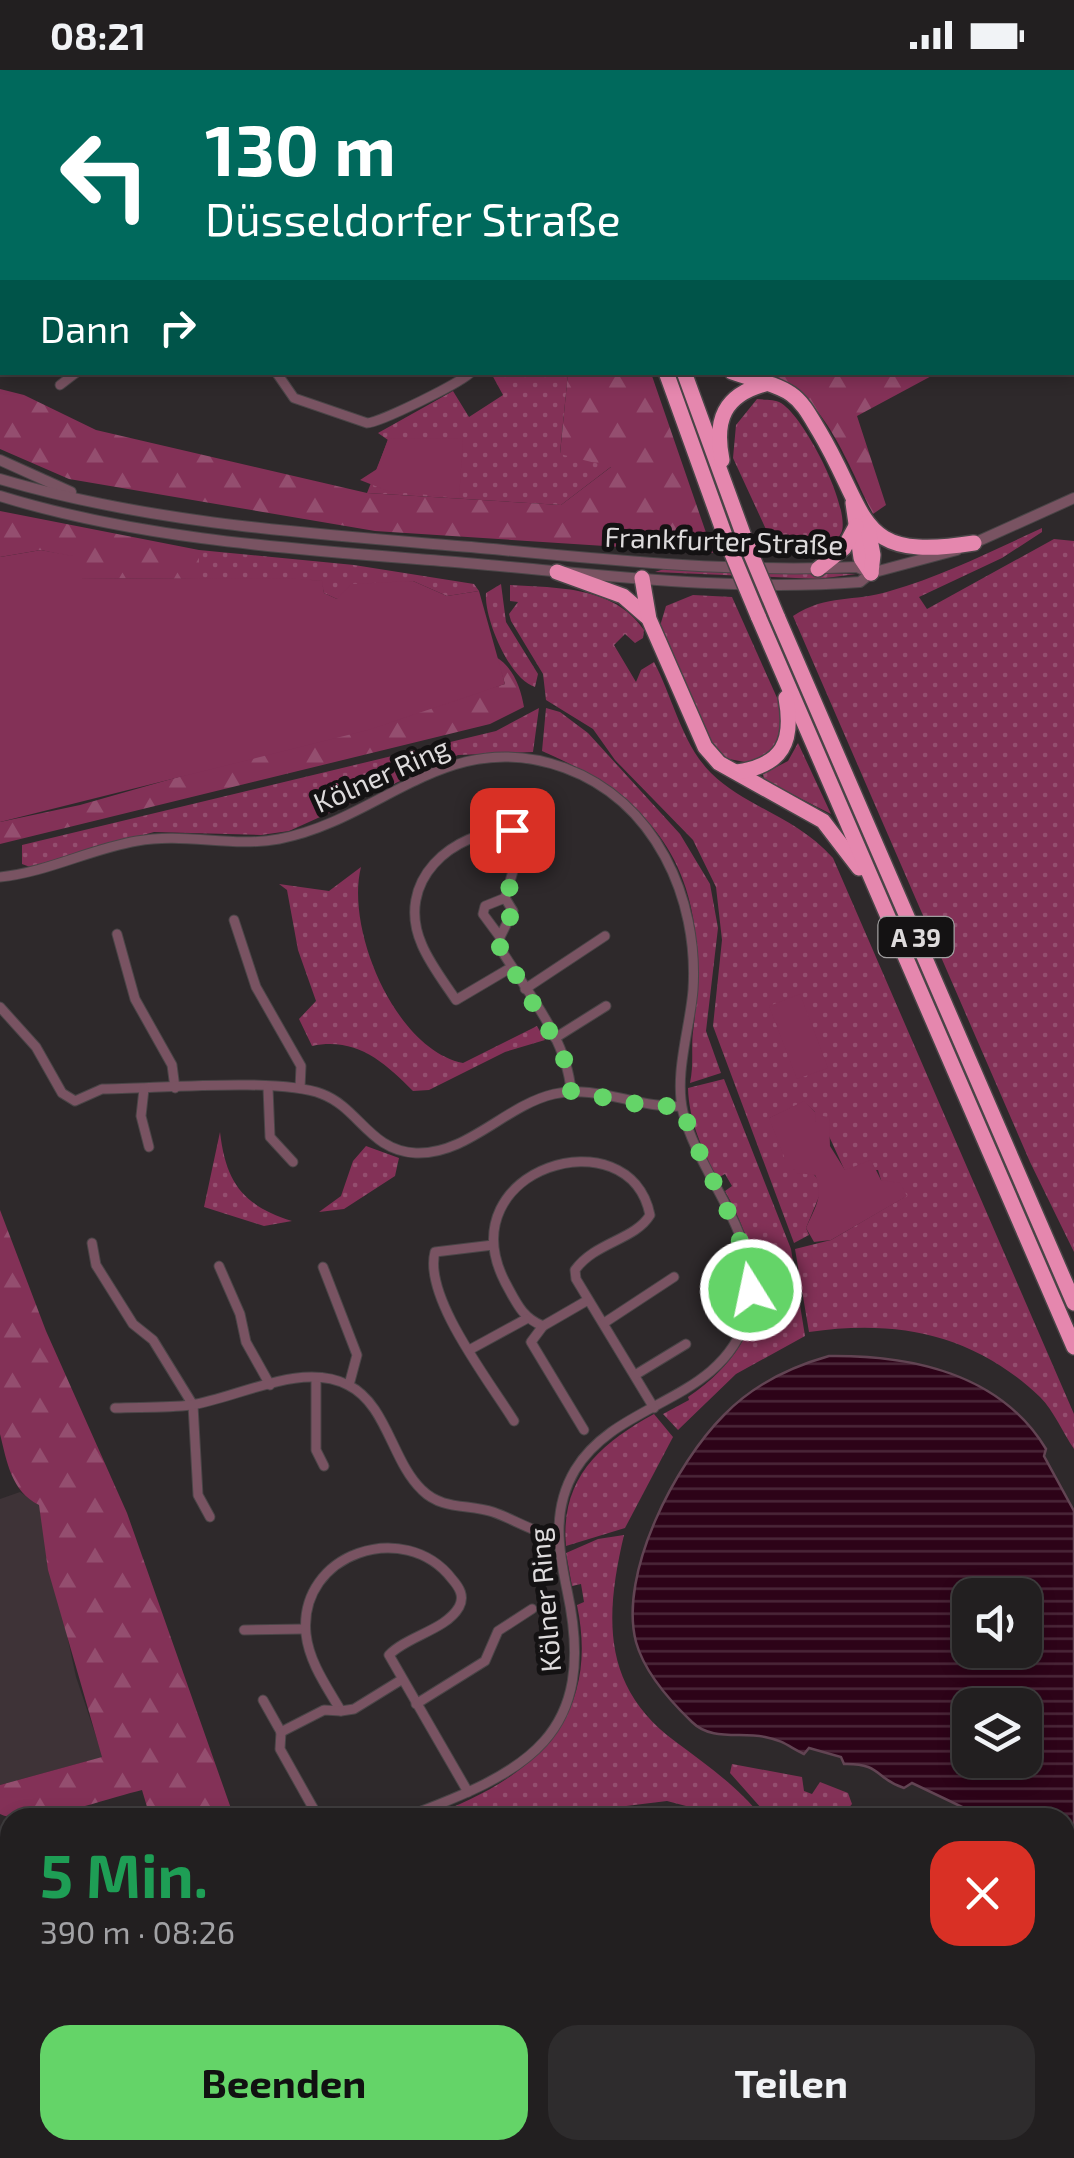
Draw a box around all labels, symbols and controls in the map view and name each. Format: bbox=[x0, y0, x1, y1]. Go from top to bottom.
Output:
text: 08:21 bbox=[50, 12, 146, 58]
text: 130 m bbox=[205, 106, 396, 190]
icon: left bbox=[40, 110, 170, 240]
text: Düsseldorfer Straße bbox=[205, 191, 621, 245]
icon: right bbox=[150, 300, 205, 355]
text: Dann bbox=[40, 305, 130, 351]
street label: Frankfurter Straße bbox=[604, 519, 844, 561]
street label: Kölner Ring bbox=[308, 729, 454, 819]
pin bbox=[470, 788, 555, 873]
icon: arrive bbox=[485, 803, 540, 858]
road number: A 39 bbox=[878, 917, 954, 957]
position arrow bbox=[699, 1238, 803, 1342]
street label: Kölner Ring bbox=[521, 1526, 567, 1674]
map controls bbox=[952, 1578, 1042, 1778]
button: sound bbox=[952, 1578, 1042, 1668]
button: layers bbox=[952, 1688, 1042, 1778]
text: 5 Min. bbox=[40, 1838, 208, 1910]
button: close bbox=[930, 1841, 1035, 1946]
text: 390 m · 08:26 bbox=[40, 1912, 235, 1950]
button: Beenden bbox=[40, 2025, 528, 2140]
button: Teilen bbox=[548, 2025, 1035, 2140]

